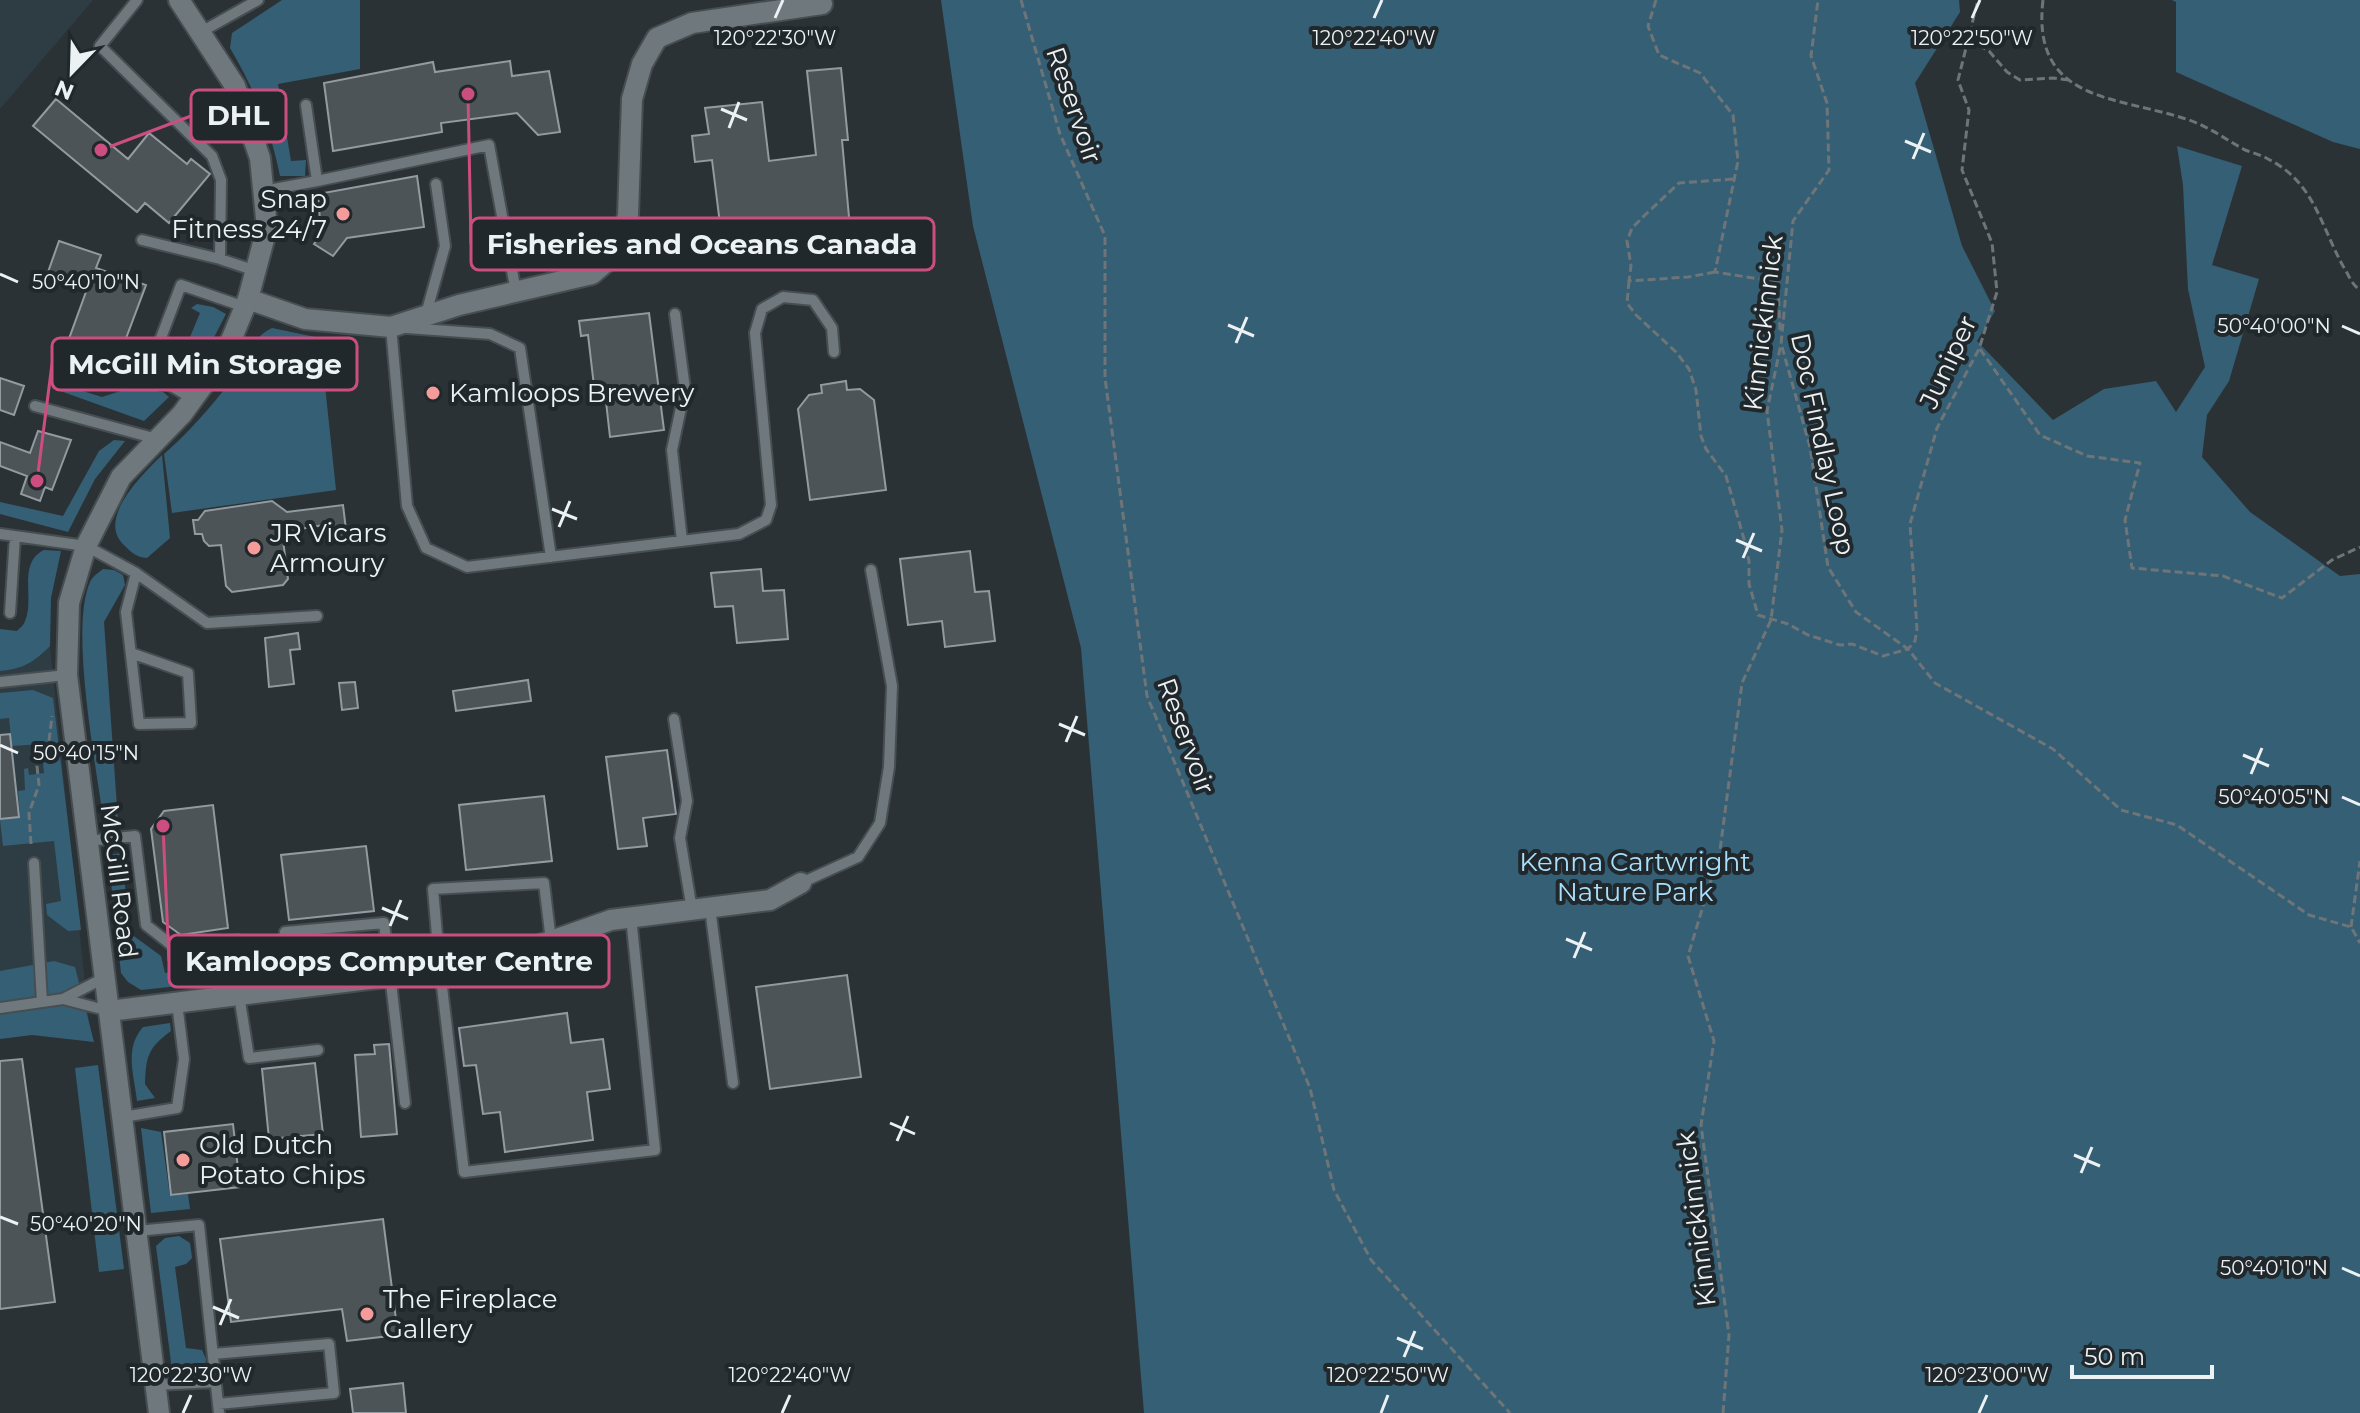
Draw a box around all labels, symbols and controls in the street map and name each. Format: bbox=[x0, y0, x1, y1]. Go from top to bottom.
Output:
text: 120°22'30"W bbox=[714, 26, 836, 50]
text: 120°22'40"W bbox=[1312, 26, 1436, 50]
text: 120°22'50"W bbox=[1911, 26, 2033, 50]
north arrow bbox=[32, 32, 112, 112]
street label: Reservoir bbox=[1039, 43, 1109, 167]
text: N bbox=[51, 74, 78, 106]
callout: DHL bbox=[191, 90, 286, 142]
text: DHL bbox=[207, 98, 269, 132]
place label: Snap Fitness 24/7 bbox=[171, 183, 327, 245]
marker: Snap Fitness 24/7 bbox=[334, 205, 352, 223]
callout: Fisheries and Oceans Canada bbox=[471, 218, 934, 270]
text: Fisheries and Oceans Canada bbox=[487, 227, 917, 261]
street label: Kinnickinnick bbox=[1736, 233, 1790, 413]
text: 50°40'10"N bbox=[32, 270, 140, 294]
street label: Juniper bbox=[1912, 310, 1983, 414]
text: 50°40'00"N bbox=[2217, 314, 2331, 338]
street label: Doc Findlay Loop bbox=[1784, 330, 1862, 558]
callout: McGill Min Storage bbox=[52, 338, 357, 390]
text: McGill Min Storage bbox=[68, 347, 342, 381]
place label: Kamloops Brewery bbox=[449, 377, 695, 409]
marker: Kamloops Brewery bbox=[424, 384, 442, 402]
place label: JR Vicars Armoury bbox=[269, 517, 386, 579]
marker: JR Vicars Armoury bbox=[245, 539, 263, 557]
street label: Reservoir bbox=[1150, 674, 1222, 798]
text: 50°40'15"N bbox=[33, 741, 139, 765]
text: 50°40'05"N bbox=[2218, 785, 2330, 809]
street label: McGill Road bbox=[94, 802, 144, 960]
park label: Kenna Cartwright Nature Park bbox=[1519, 846, 1751, 908]
callout: Kamloops Computer Centre bbox=[169, 935, 609, 987]
text: Kamloops Computer Centre bbox=[185, 944, 593, 978]
place label: Old Dutch Potato Chips bbox=[199, 1129, 366, 1191]
street label: Kinnickinnick bbox=[1669, 1129, 1723, 1309]
marker: Old Dutch Potato Chips bbox=[174, 1151, 192, 1169]
text: 50°40'20"N bbox=[30, 1212, 142, 1236]
text: 50°40'10"N bbox=[2220, 1256, 2328, 1280]
place label: The Fireplace Gallery bbox=[383, 1283, 557, 1345]
marker: The Fireplace Gallery bbox=[358, 1305, 376, 1323]
scale bar bbox=[2072, 1329, 2212, 1379]
text: 50 m bbox=[2084, 1342, 2145, 1371]
text: 120°22'30"W bbox=[130, 1363, 252, 1387]
text: 120°22'40"W bbox=[728, 1363, 852, 1387]
text: 120°22'50"W bbox=[1327, 1363, 1449, 1387]
text: 120°23'00"W bbox=[1925, 1363, 2049, 1387]

